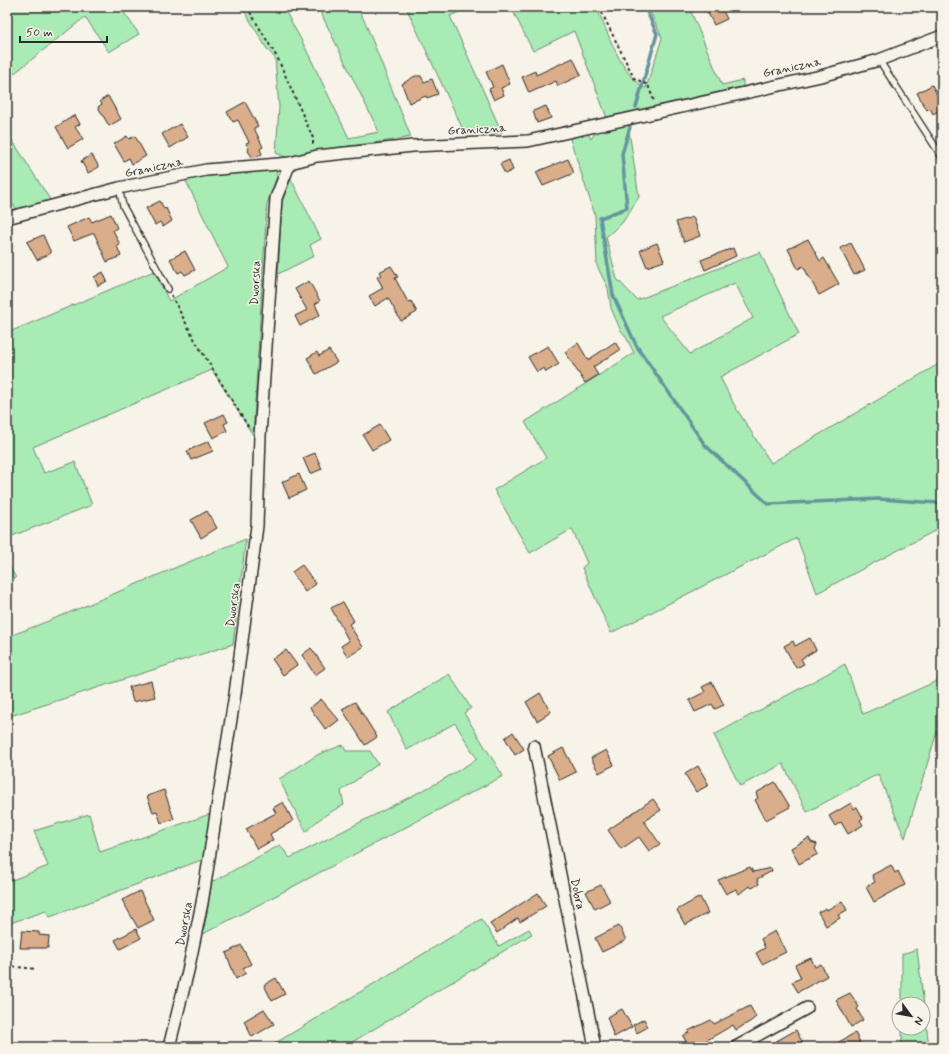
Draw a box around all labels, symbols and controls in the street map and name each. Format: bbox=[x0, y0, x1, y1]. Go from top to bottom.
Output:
scale bar bbox=[20, 18, 107, 44]
text: 50 m bbox=[26, 25, 53, 41]
street label: Graniczna bbox=[762, 54, 823, 82]
street label: Graniczna bbox=[447, 120, 508, 140]
street label: Graniczna bbox=[124, 154, 185, 182]
street label: Dworska bbox=[247, 260, 265, 306]
street label: Dworska bbox=[223, 582, 245, 628]
street label: Dobra bbox=[566, 877, 588, 911]
street label: Dworska bbox=[173, 900, 197, 947]
north arrow bbox=[891, 996, 931, 1036]
text: N bbox=[911, 1014, 927, 1028]

